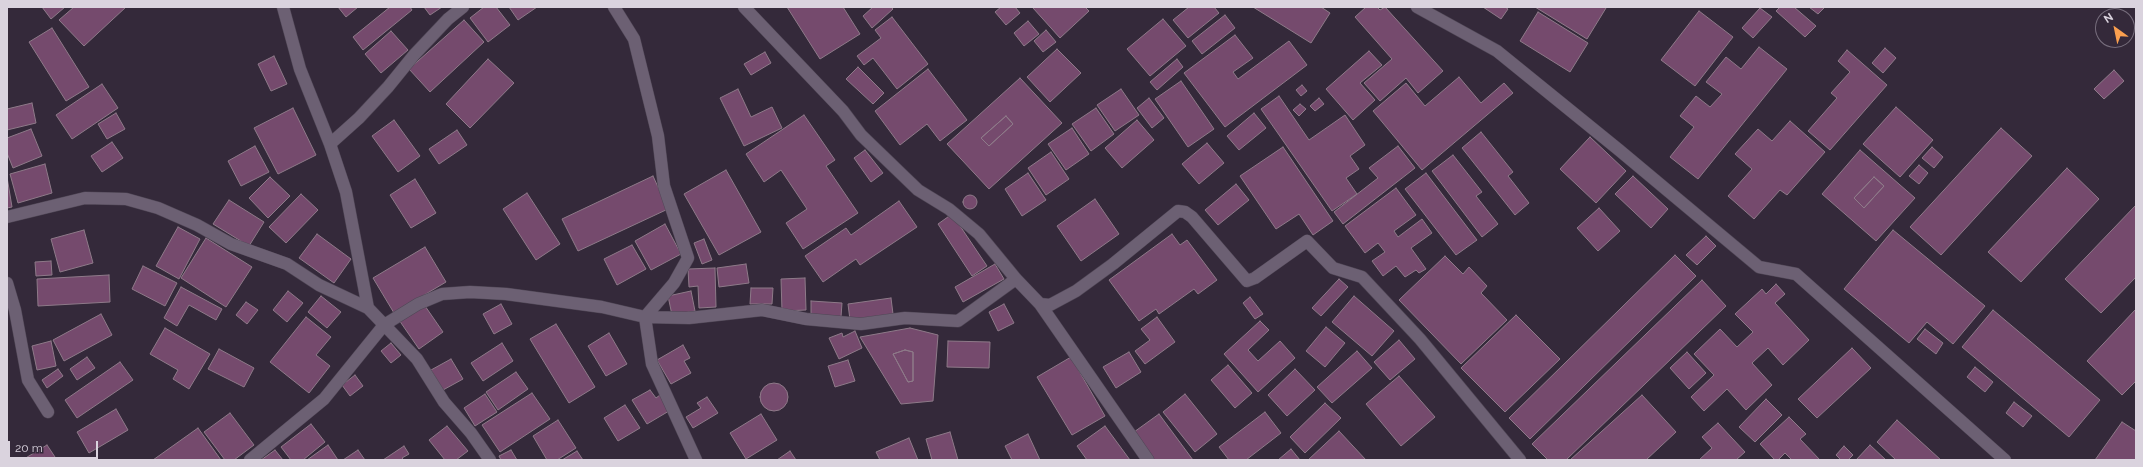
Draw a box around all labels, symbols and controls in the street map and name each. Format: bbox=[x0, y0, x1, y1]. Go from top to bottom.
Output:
north arrow bbox=[2095, 8, 2135, 48]
text: N bbox=[2102, 11, 2116, 26]
scale bar bbox=[10, 433, 100, 459]
text: 20 m bbox=[15, 441, 43, 455]

